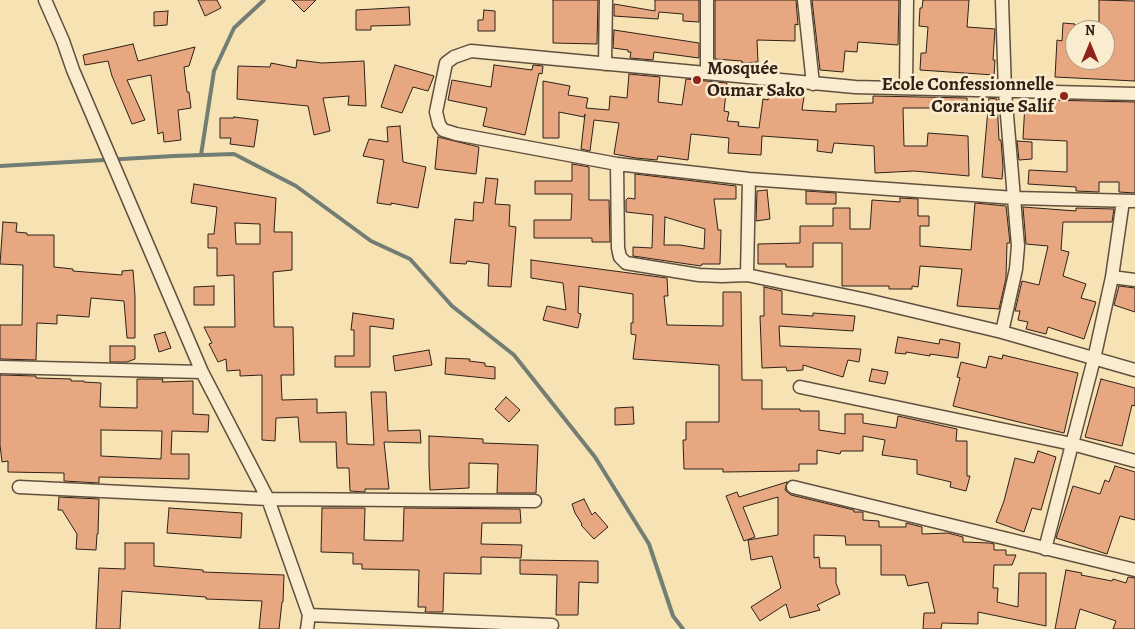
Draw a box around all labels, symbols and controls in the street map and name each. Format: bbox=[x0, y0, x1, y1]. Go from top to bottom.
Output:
north arrow bbox=[1065, 20, 1115, 70]
text: N bbox=[1085, 21, 1095, 40]
place label: Mosquée Oumar Sako bbox=[707, 58, 805, 102]
marker: Mosquée Oumar Sako bbox=[691, 74, 703, 86]
place label: Ecole Confessionnelle Coranique Salif bbox=[882, 74, 1054, 118]
marker: Ecole Confessionnelle Coranique Salif bbox=[1058, 90, 1070, 102]

